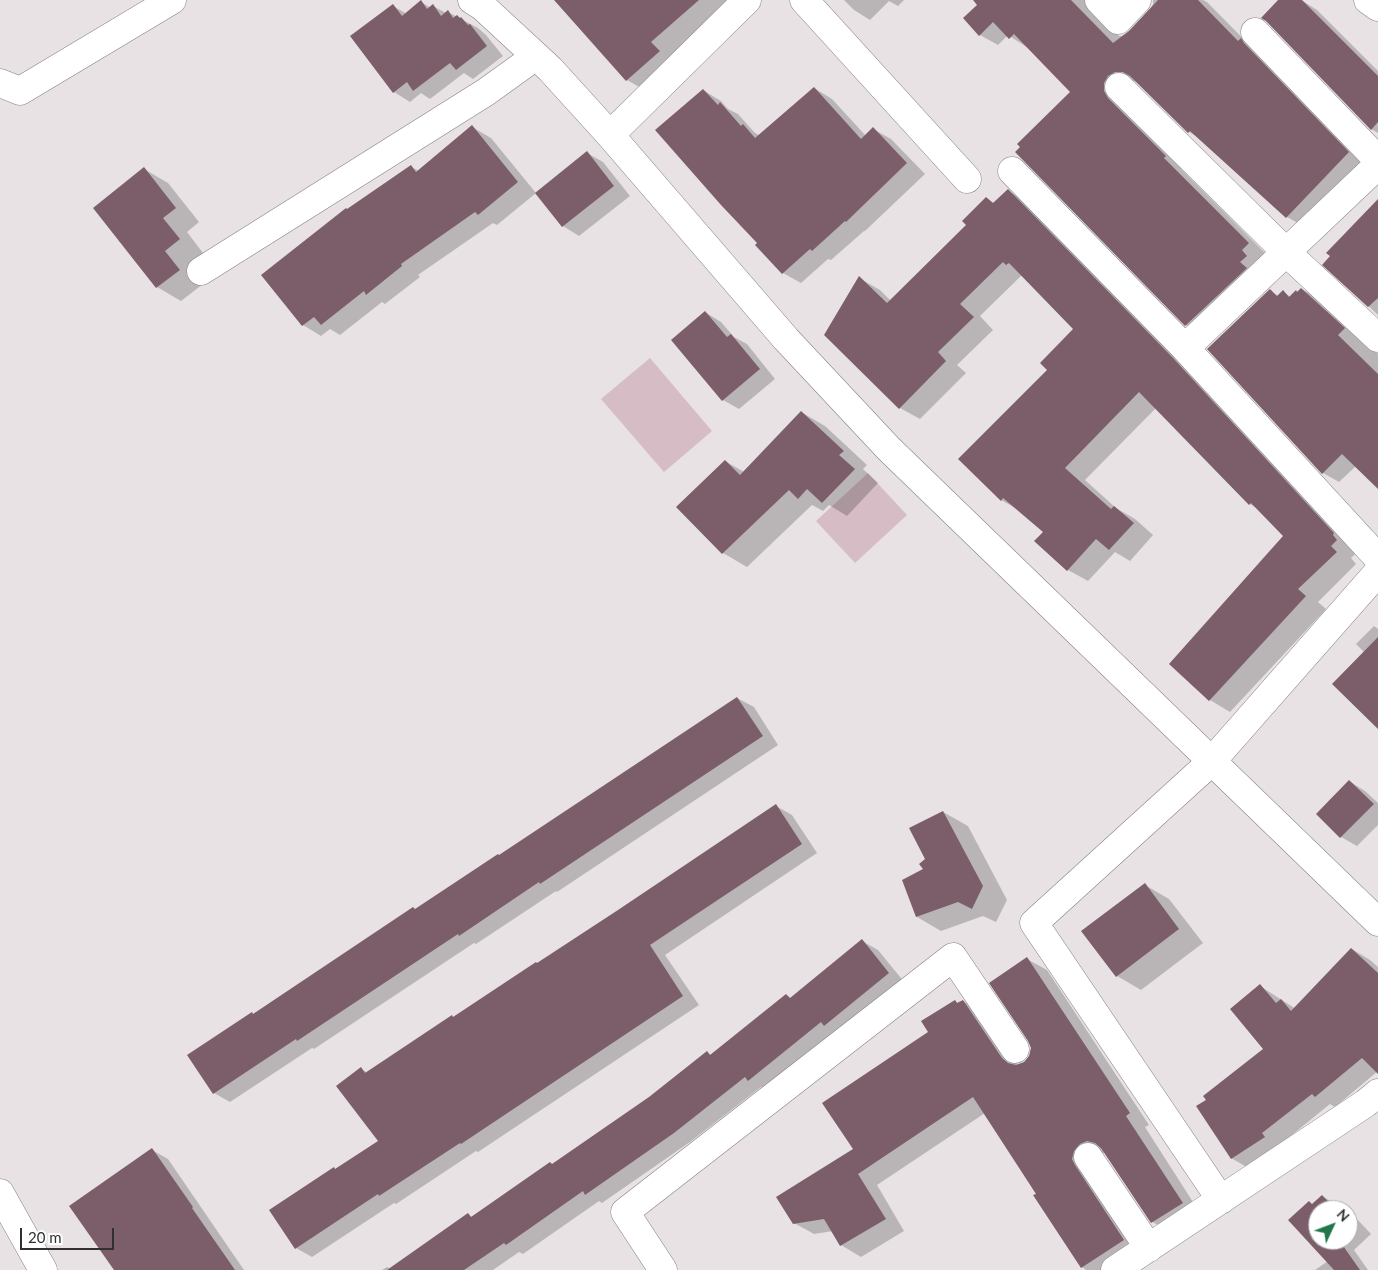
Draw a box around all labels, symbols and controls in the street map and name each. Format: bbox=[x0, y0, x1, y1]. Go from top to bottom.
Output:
north arrow bbox=[1308, 1200, 1358, 1250]
text: N bbox=[1334, 1205, 1353, 1225]
scale bar bbox=[22, 1218, 116, 1250]
text: 20 m bbox=[28, 1228, 62, 1246]

